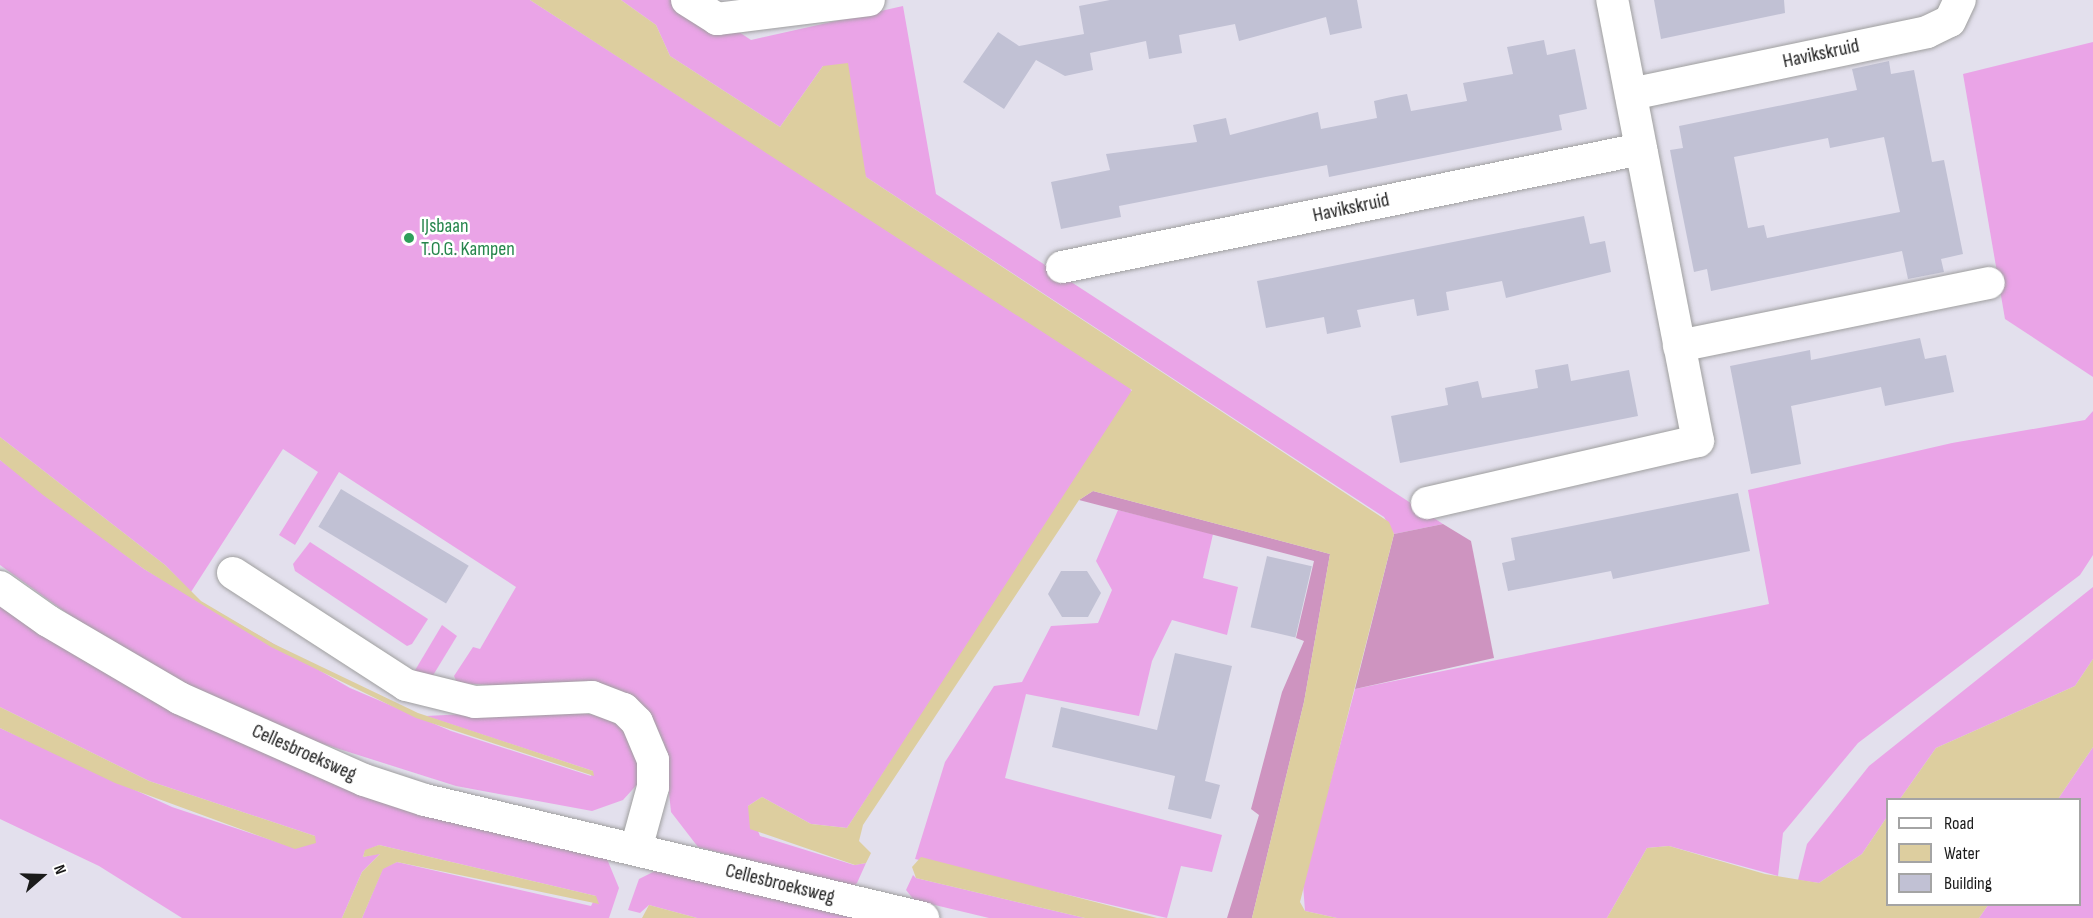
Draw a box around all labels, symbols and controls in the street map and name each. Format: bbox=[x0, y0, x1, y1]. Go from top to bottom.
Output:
street label: Havikskruid bbox=[1781, 34, 1861, 74]
street label: Havikskruid bbox=[1311, 188, 1391, 228]
place label: IJsbaan T.O.G. Kampen bbox=[421, 214, 515, 261]
marker: IJsbaan T.O.G. Kampen bbox=[402, 231, 416, 245]
street label: Cellesbroeksweg bbox=[248, 719, 360, 787]
legend bbox=[1886, 798, 2081, 906]
text: Road bbox=[1944, 813, 1974, 834]
text: Water bbox=[1944, 843, 1980, 864]
north arrow bbox=[12, 846, 72, 906]
street label: Cellesbroeksweg bbox=[723, 859, 837, 909]
text: N bbox=[49, 862, 70, 877]
text: Building bbox=[1944, 873, 1992, 894]

